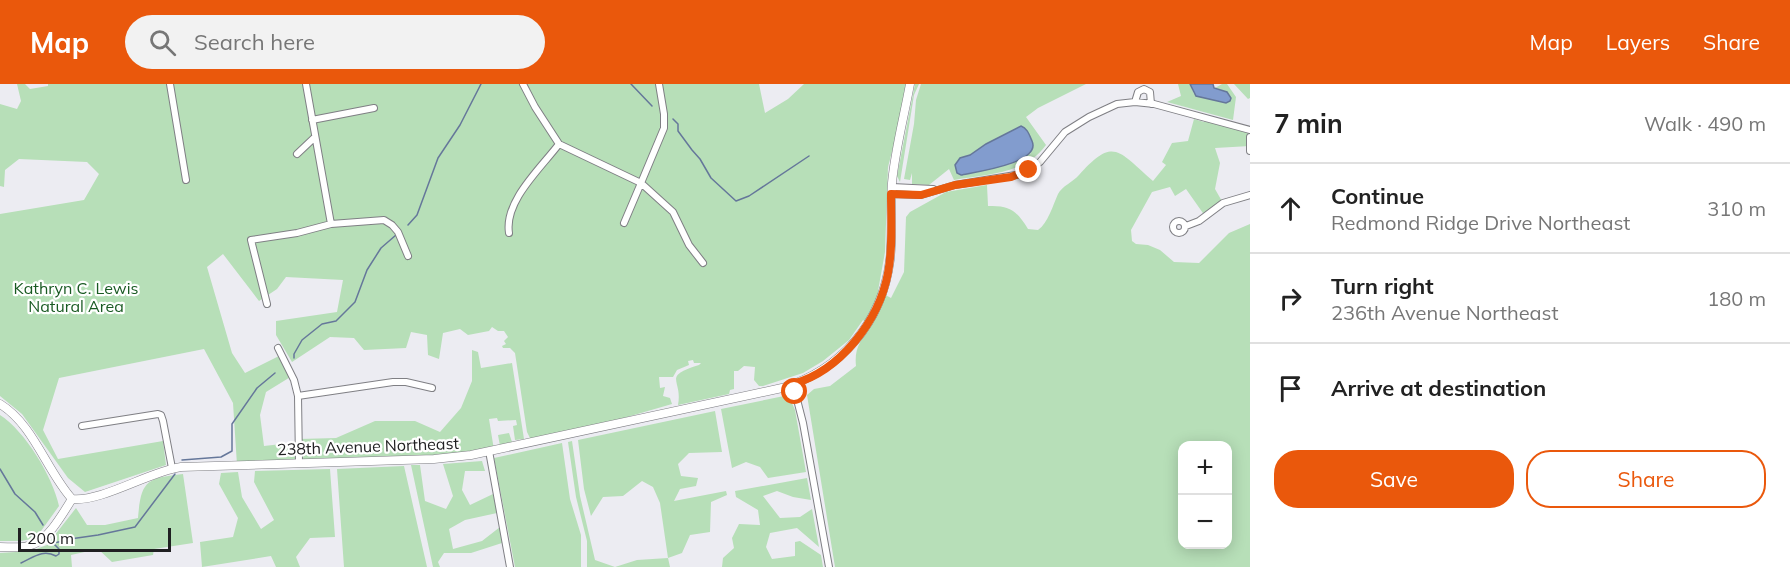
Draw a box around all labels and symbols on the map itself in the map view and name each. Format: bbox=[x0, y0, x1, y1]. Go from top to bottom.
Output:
route end bbox=[1015, 156, 1041, 182]
park label: Kathryn C. Lewis Natural Area bbox=[14, 278, 139, 316]
route start bbox=[781, 378, 807, 404]
street label: 238th Avenue Northeast bbox=[277, 433, 460, 459]
scale bar bbox=[18, 525, 171, 552]

